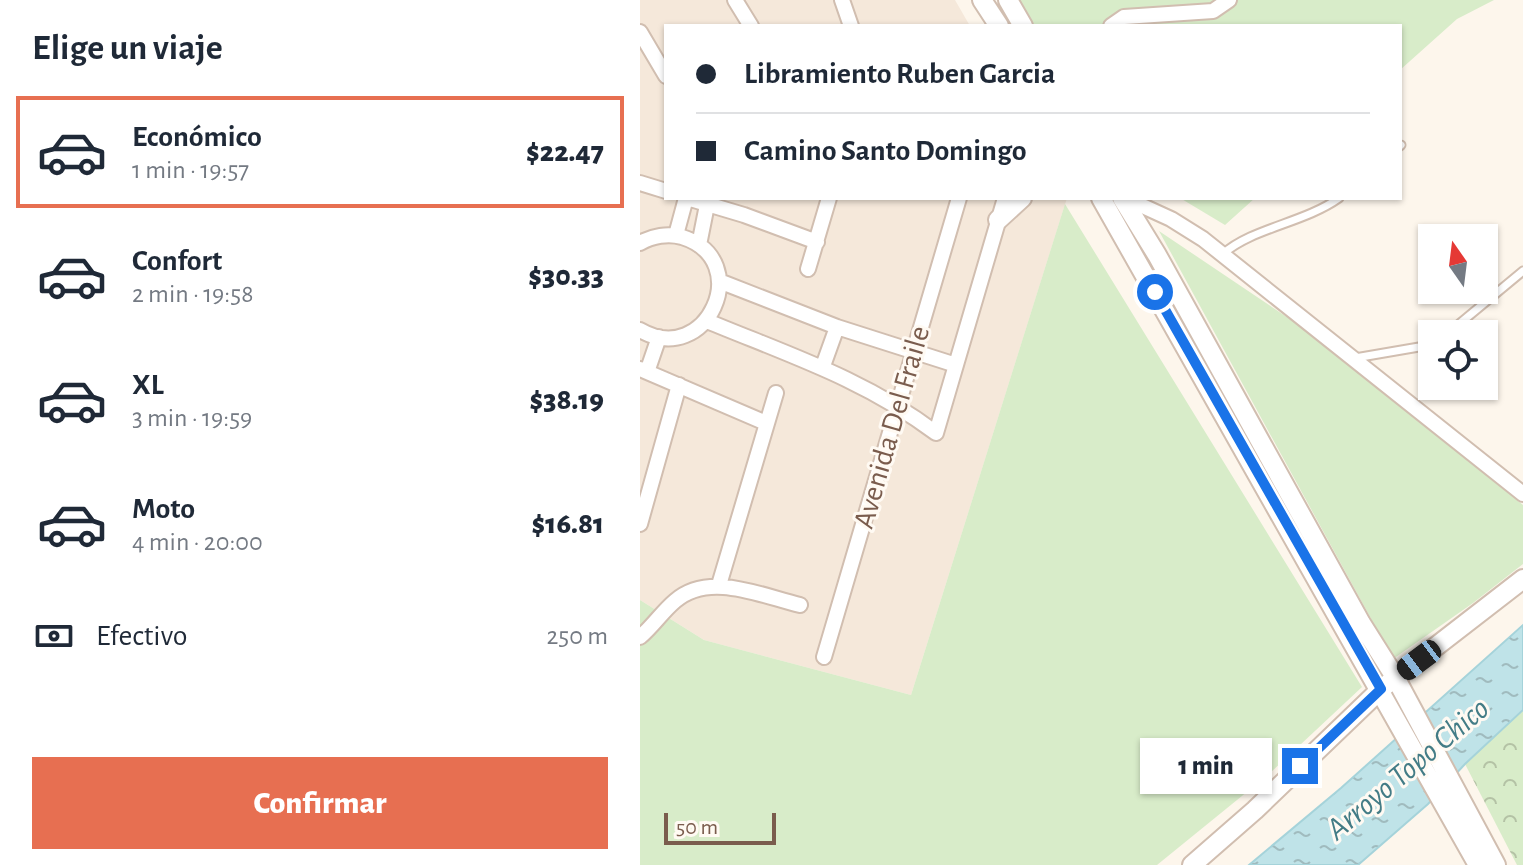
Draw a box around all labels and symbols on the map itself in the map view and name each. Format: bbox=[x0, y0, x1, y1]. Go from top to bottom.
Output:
north arrow bbox=[1418, 224, 1498, 304]
route start bbox=[1137, 274, 1173, 310]
street label: Avenida Del Fraile bbox=[849, 323, 935, 532]
car bbox=[1393, 636, 1445, 684]
water label: Arroyo Topo Chico bbox=[1319, 692, 1496, 847]
callout: 1 min bbox=[1140, 738, 1272, 794]
route end bbox=[1282, 748, 1318, 784]
scale bar bbox=[664, 809, 776, 845]

